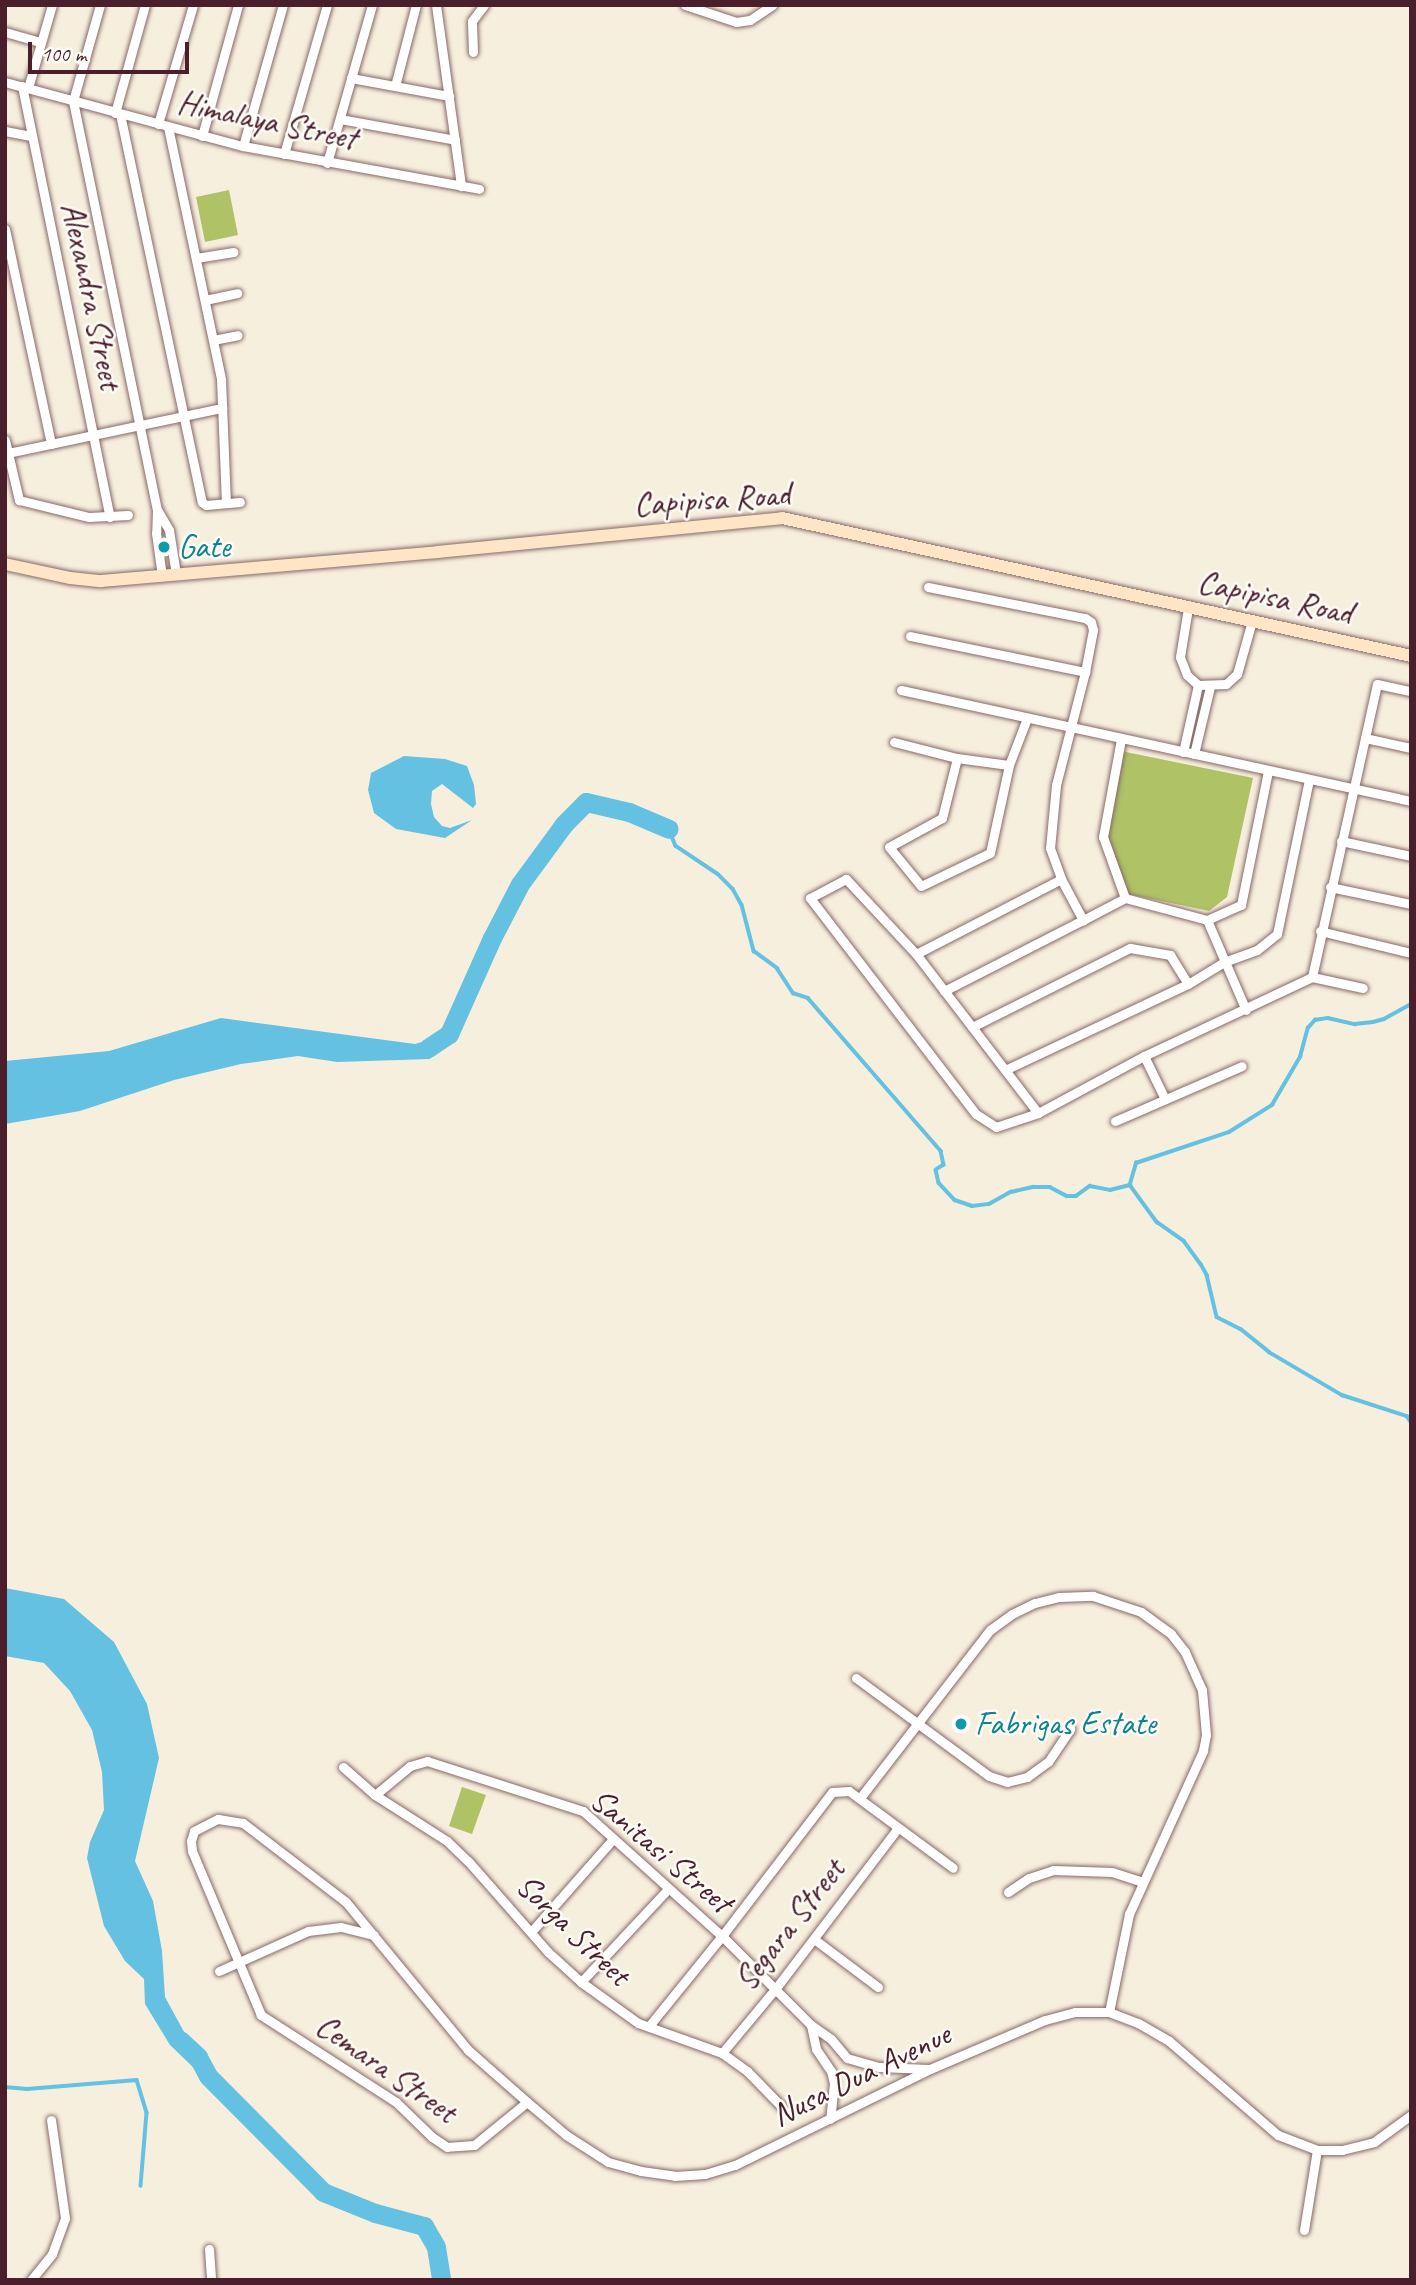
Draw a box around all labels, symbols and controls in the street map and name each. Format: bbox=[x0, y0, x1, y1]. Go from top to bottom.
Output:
scale bar bbox=[32, 28, 192, 72]
text: 100 m bbox=[41, 41, 86, 67]
street label: Himalaya Street bbox=[174, 83, 360, 159]
street label: Alexandra Street bbox=[52, 199, 130, 393]
street label: Capipisa Road bbox=[633, 475, 791, 525]
place label: Gate bbox=[178, 527, 230, 567]
marker: Gate bbox=[156, 539, 172, 555]
street label: Capipisa Road bbox=[1194, 562, 1356, 634]
place label: Fabrigas Estate bbox=[975, 1704, 1156, 1744]
marker: Fabrigas Estate bbox=[953, 1716, 969, 1732]
street label: Sanitasi Street bbox=[582, 1780, 740, 1922]
street label: Segara Street bbox=[726, 1851, 854, 1999]
street label: Sorga Street bbox=[507, 1866, 639, 1994]
street label: Cemara Street bbox=[308, 2006, 464, 2132]
street label: Nusa Dua Avenue bbox=[766, 2015, 956, 2135]

